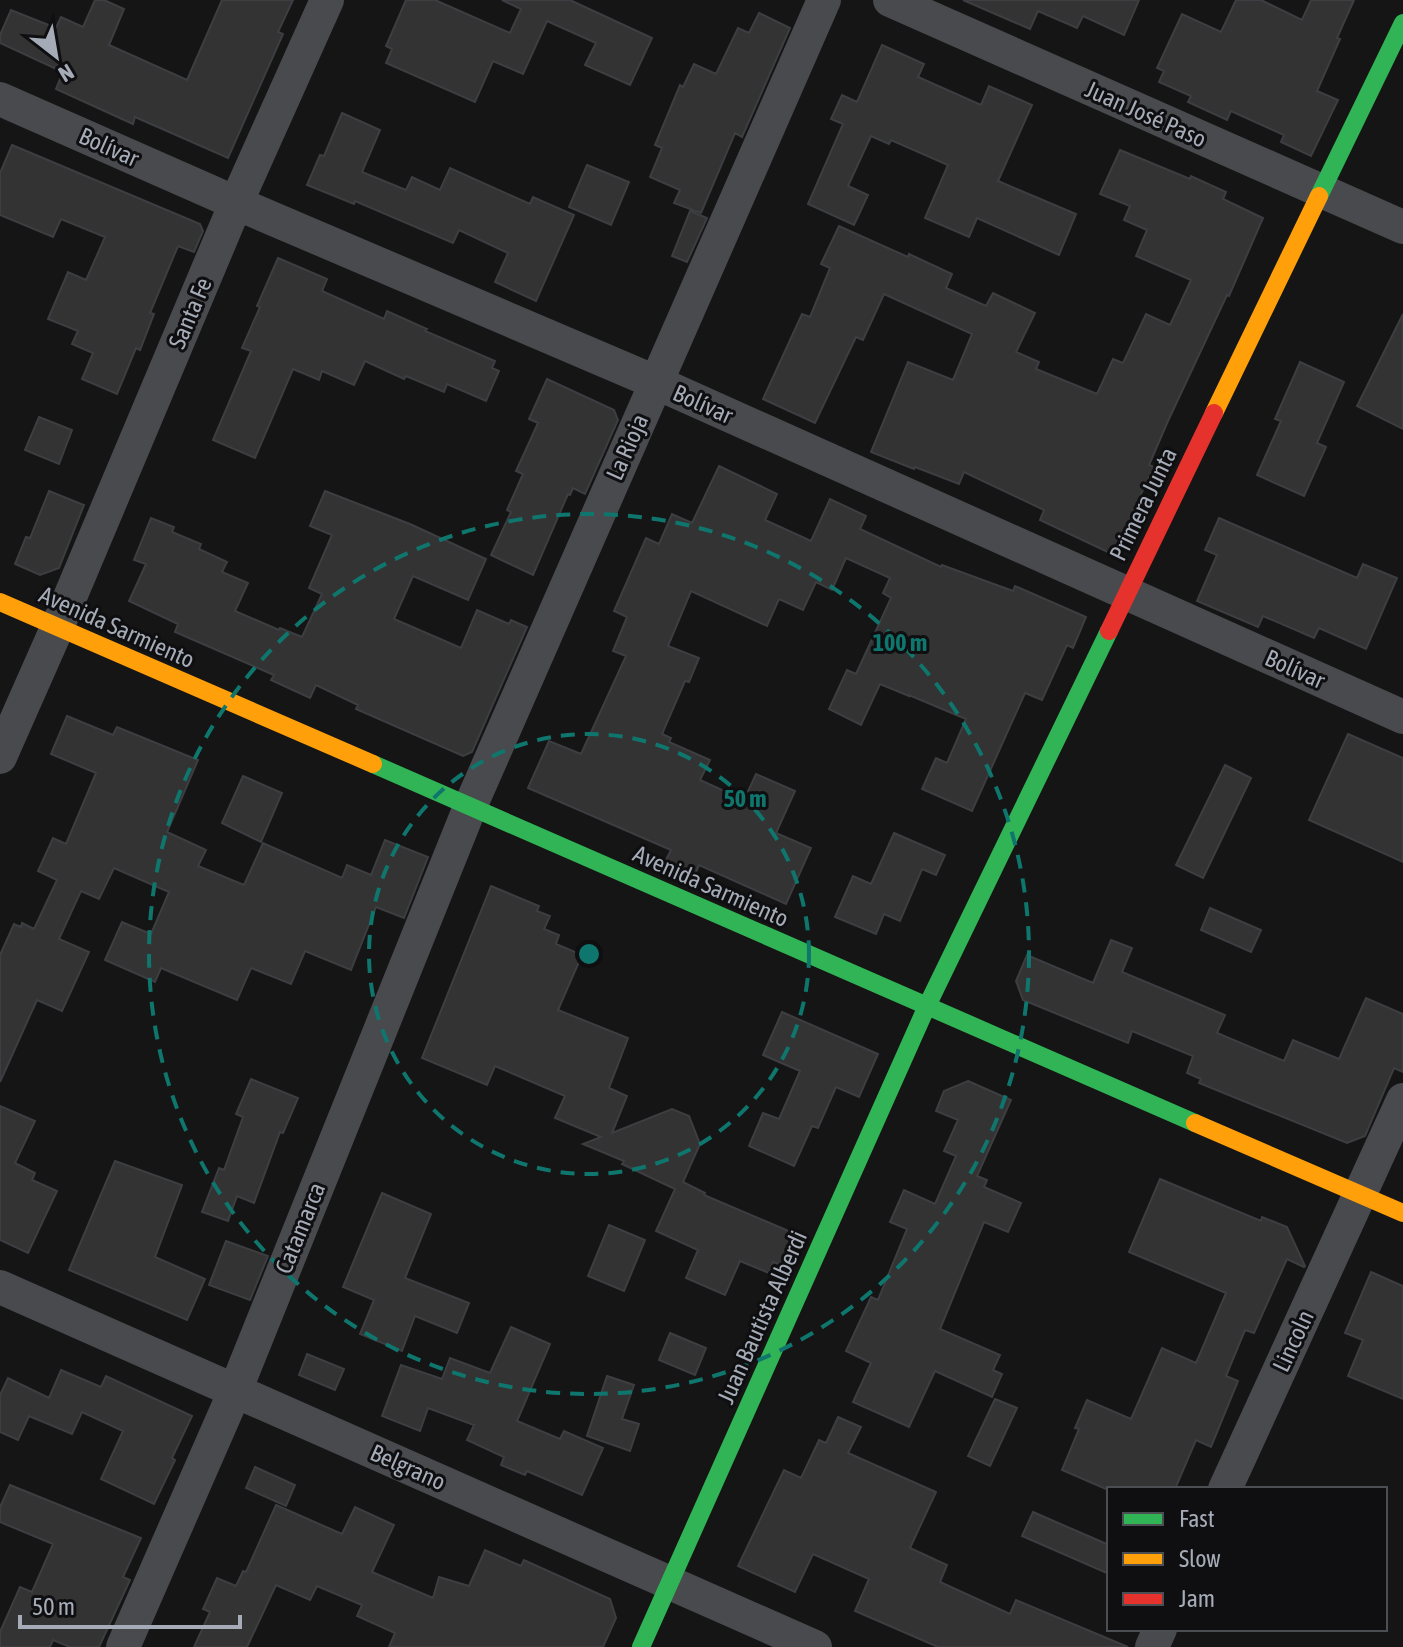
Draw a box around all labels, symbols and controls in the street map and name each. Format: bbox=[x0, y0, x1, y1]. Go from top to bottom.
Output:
north arrow bbox=[16, 16, 96, 96]
text: N bbox=[54, 59, 79, 88]
street label: Juan José Paso bbox=[1082, 75, 1210, 153]
street label: Bolívar bbox=[75, 122, 144, 172]
street label: Santa Fe bbox=[163, 274, 217, 352]
street label: Bolívar bbox=[669, 379, 738, 429]
street label: La Rioja bbox=[601, 410, 653, 484]
street label: Primera Junta bbox=[1104, 443, 1182, 565]
street label: Avenida Sarmiento bbox=[35, 581, 199, 673]
text: 100 m bbox=[873, 629, 927, 656]
street label: Bolívar bbox=[1261, 644, 1330, 694]
text: 50 m bbox=[723, 785, 767, 812]
street label: Avenida Sarmiento bbox=[629, 840, 793, 932]
centre of rings bbox=[575, 940, 603, 968]
street label: Catamarca bbox=[270, 1179, 330, 1277]
street label: Juan Bautista Alberdi bbox=[712, 1226, 812, 1408]
street label: Lincoln bbox=[1267, 1306, 1319, 1376]
street label: Belgrano bbox=[366, 1439, 450, 1495]
legend bbox=[1107, 1487, 1387, 1631]
text: Fast bbox=[1179, 1505, 1215, 1532]
text: Slow bbox=[1179, 1545, 1221, 1572]
scale bar bbox=[20, 1579, 240, 1629]
text: Jam bbox=[1179, 1585, 1215, 1612]
text: 50 m bbox=[32, 1593, 75, 1620]

